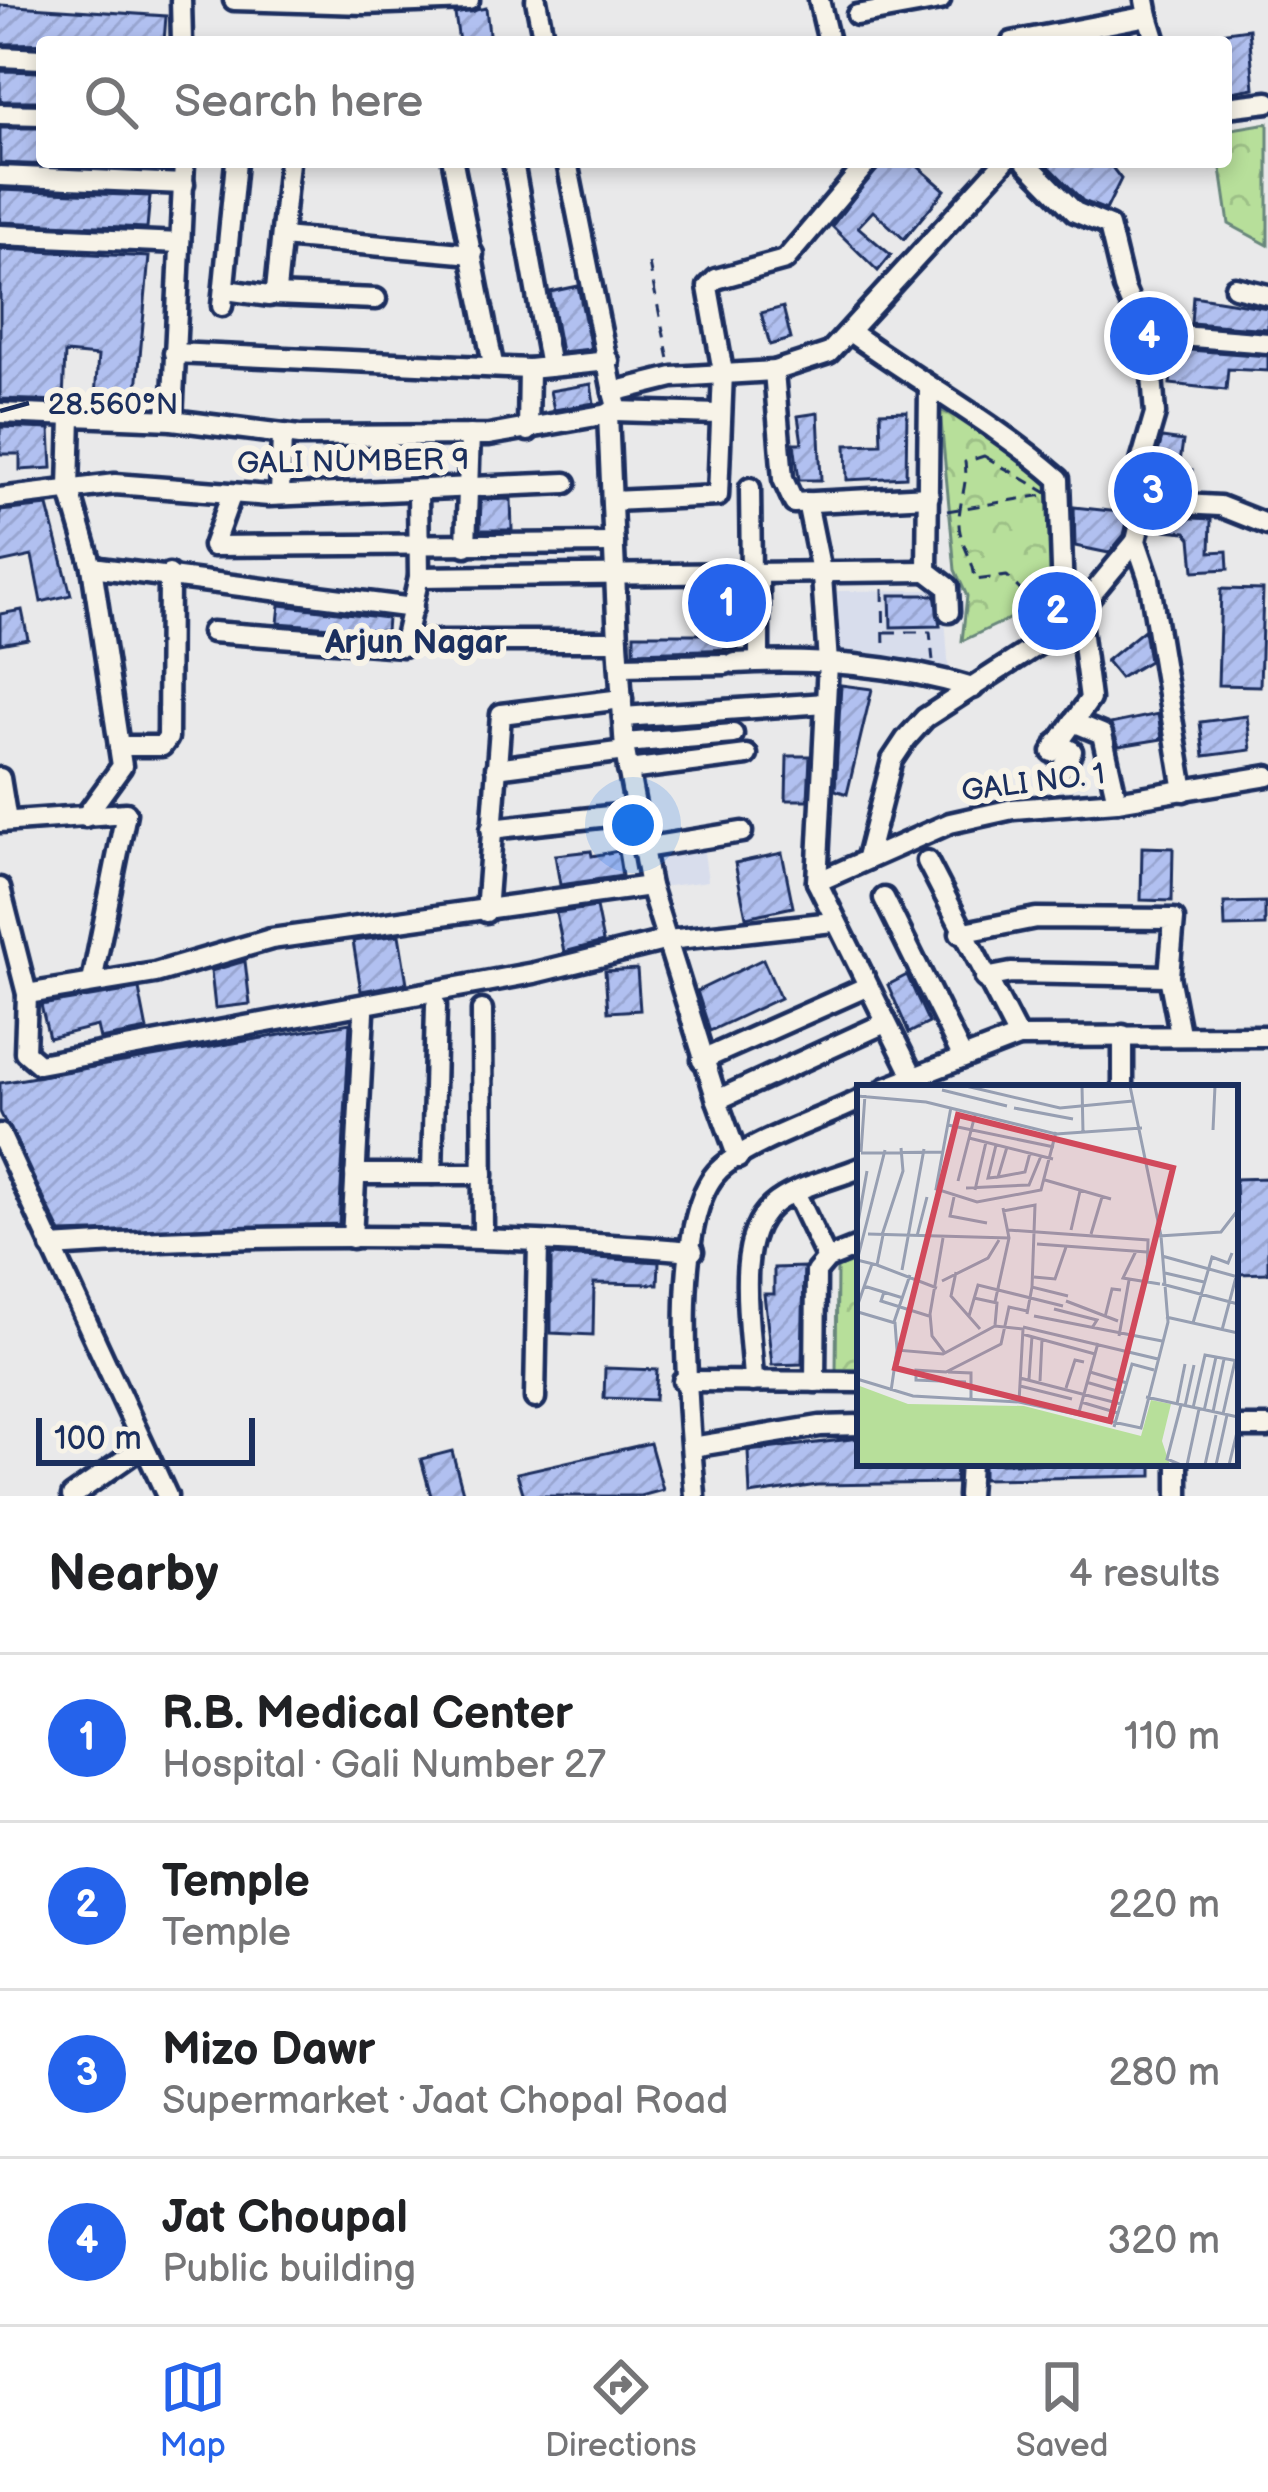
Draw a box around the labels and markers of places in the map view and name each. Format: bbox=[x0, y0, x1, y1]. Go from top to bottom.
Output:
pin: 4 bbox=[1110, 291, 1188, 381]
pin: 3 bbox=[1114, 446, 1192, 536]
pin: 1 bbox=[688, 558, 766, 648]
pin: 2 bbox=[1018, 566, 1096, 656]

